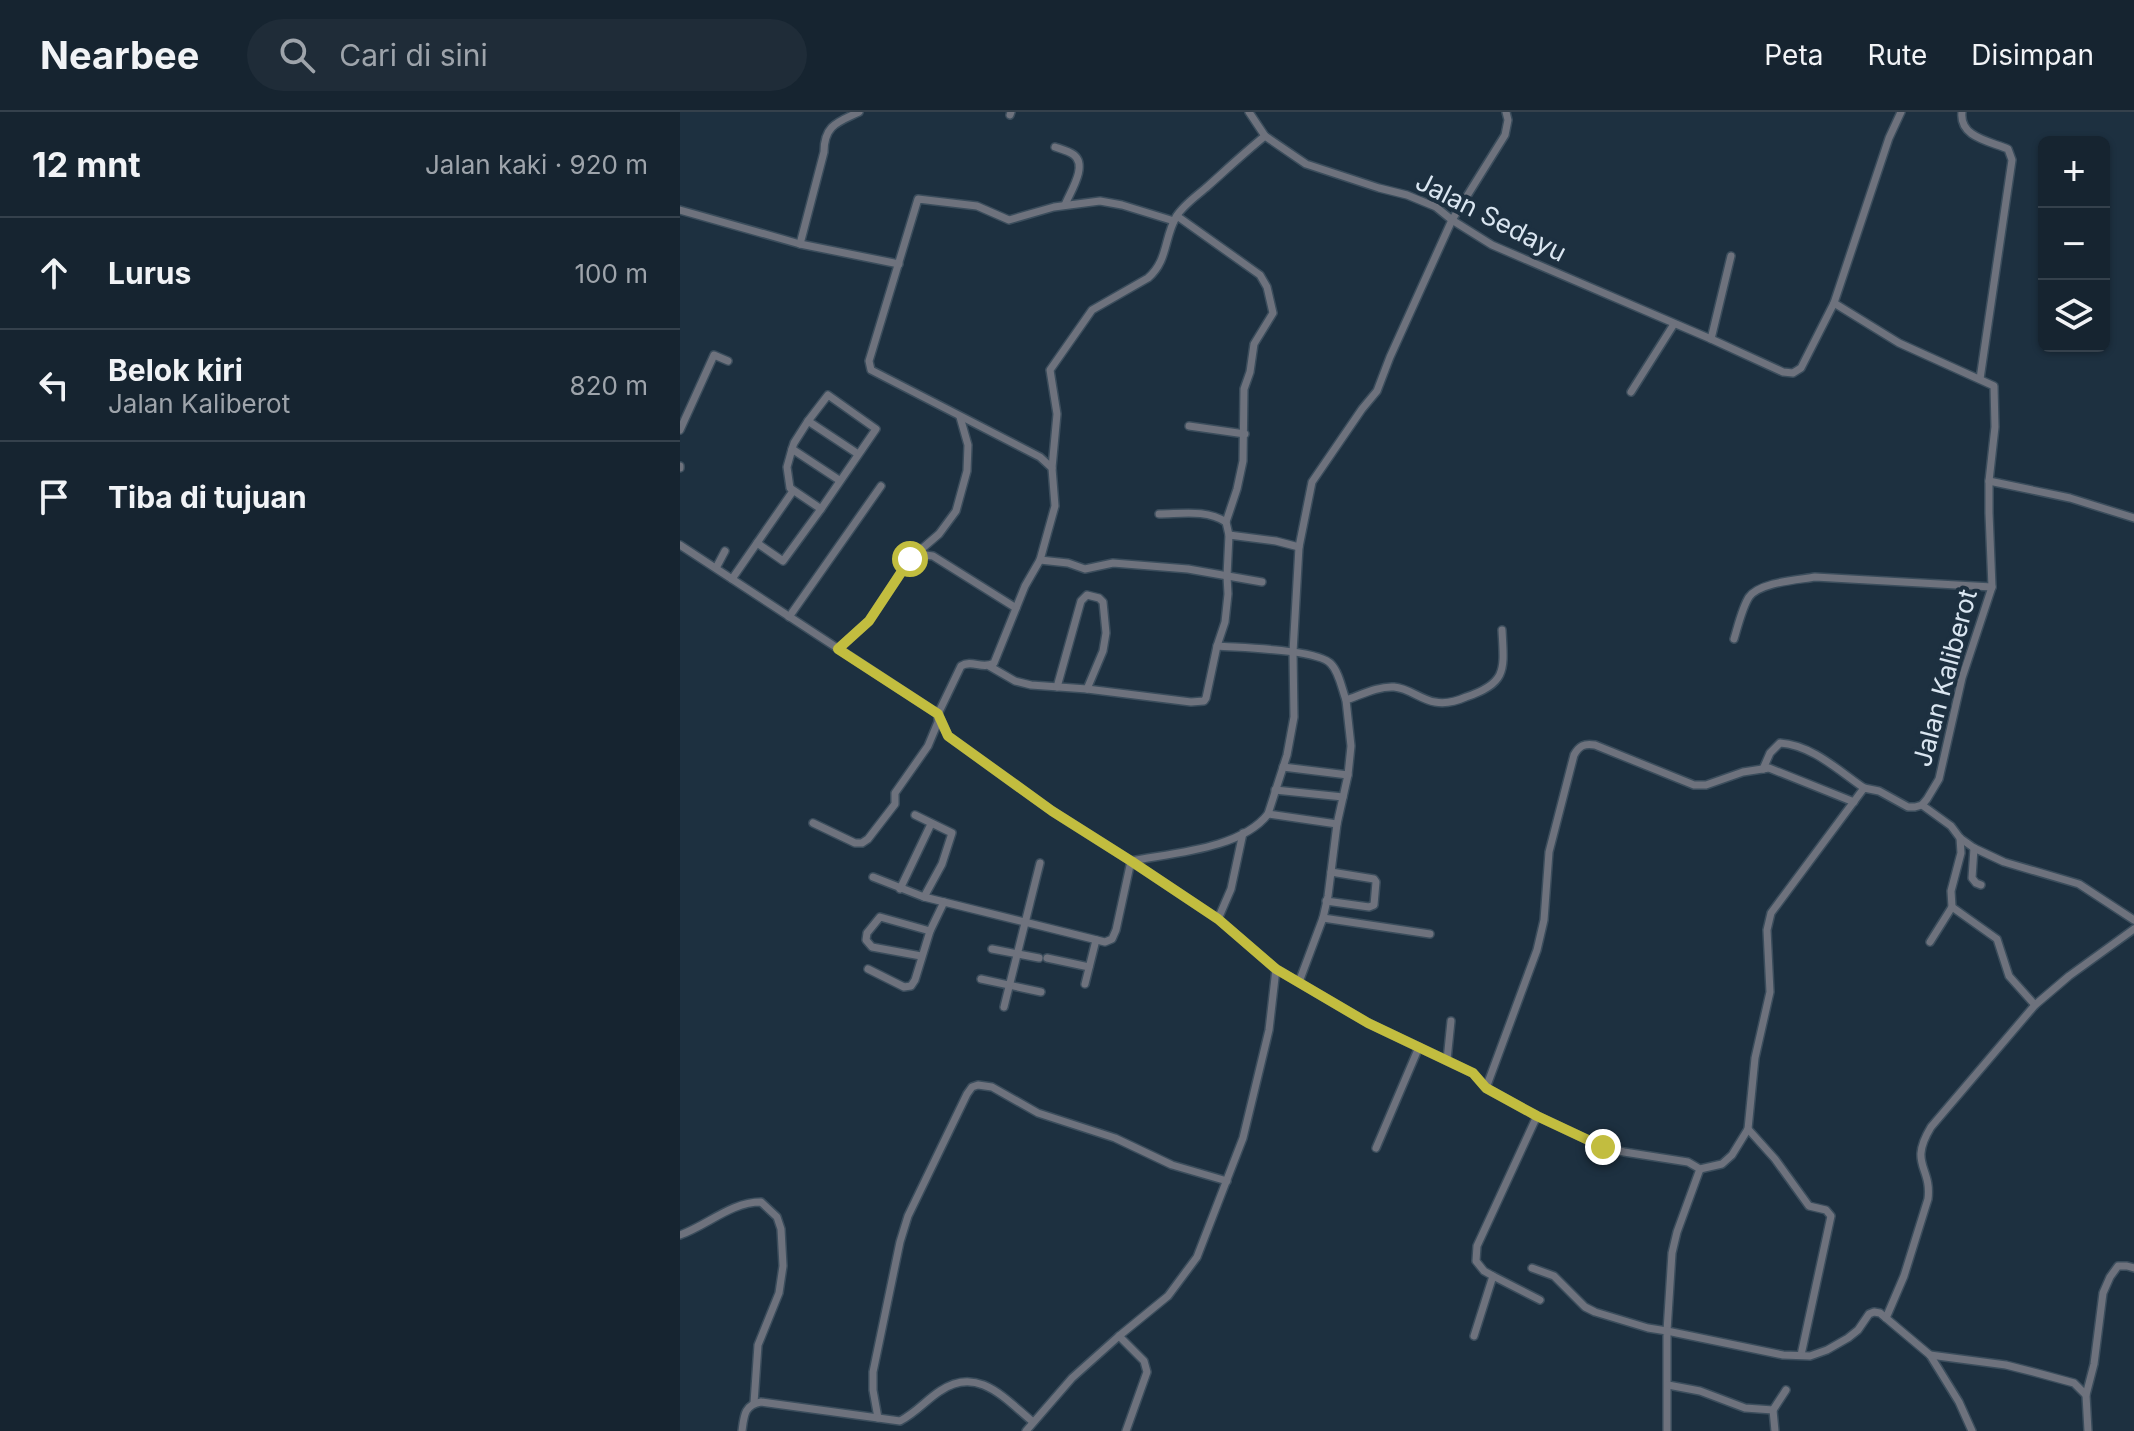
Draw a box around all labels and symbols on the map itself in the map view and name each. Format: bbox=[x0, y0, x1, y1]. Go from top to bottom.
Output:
street label: Jalan Sedayu bbox=[1411, 165, 1572, 268]
route start bbox=[892, 541, 928, 577]
street label: Jalan Kaliberot bbox=[1906, 586, 1983, 770]
route end bbox=[1585, 1129, 1621, 1165]

